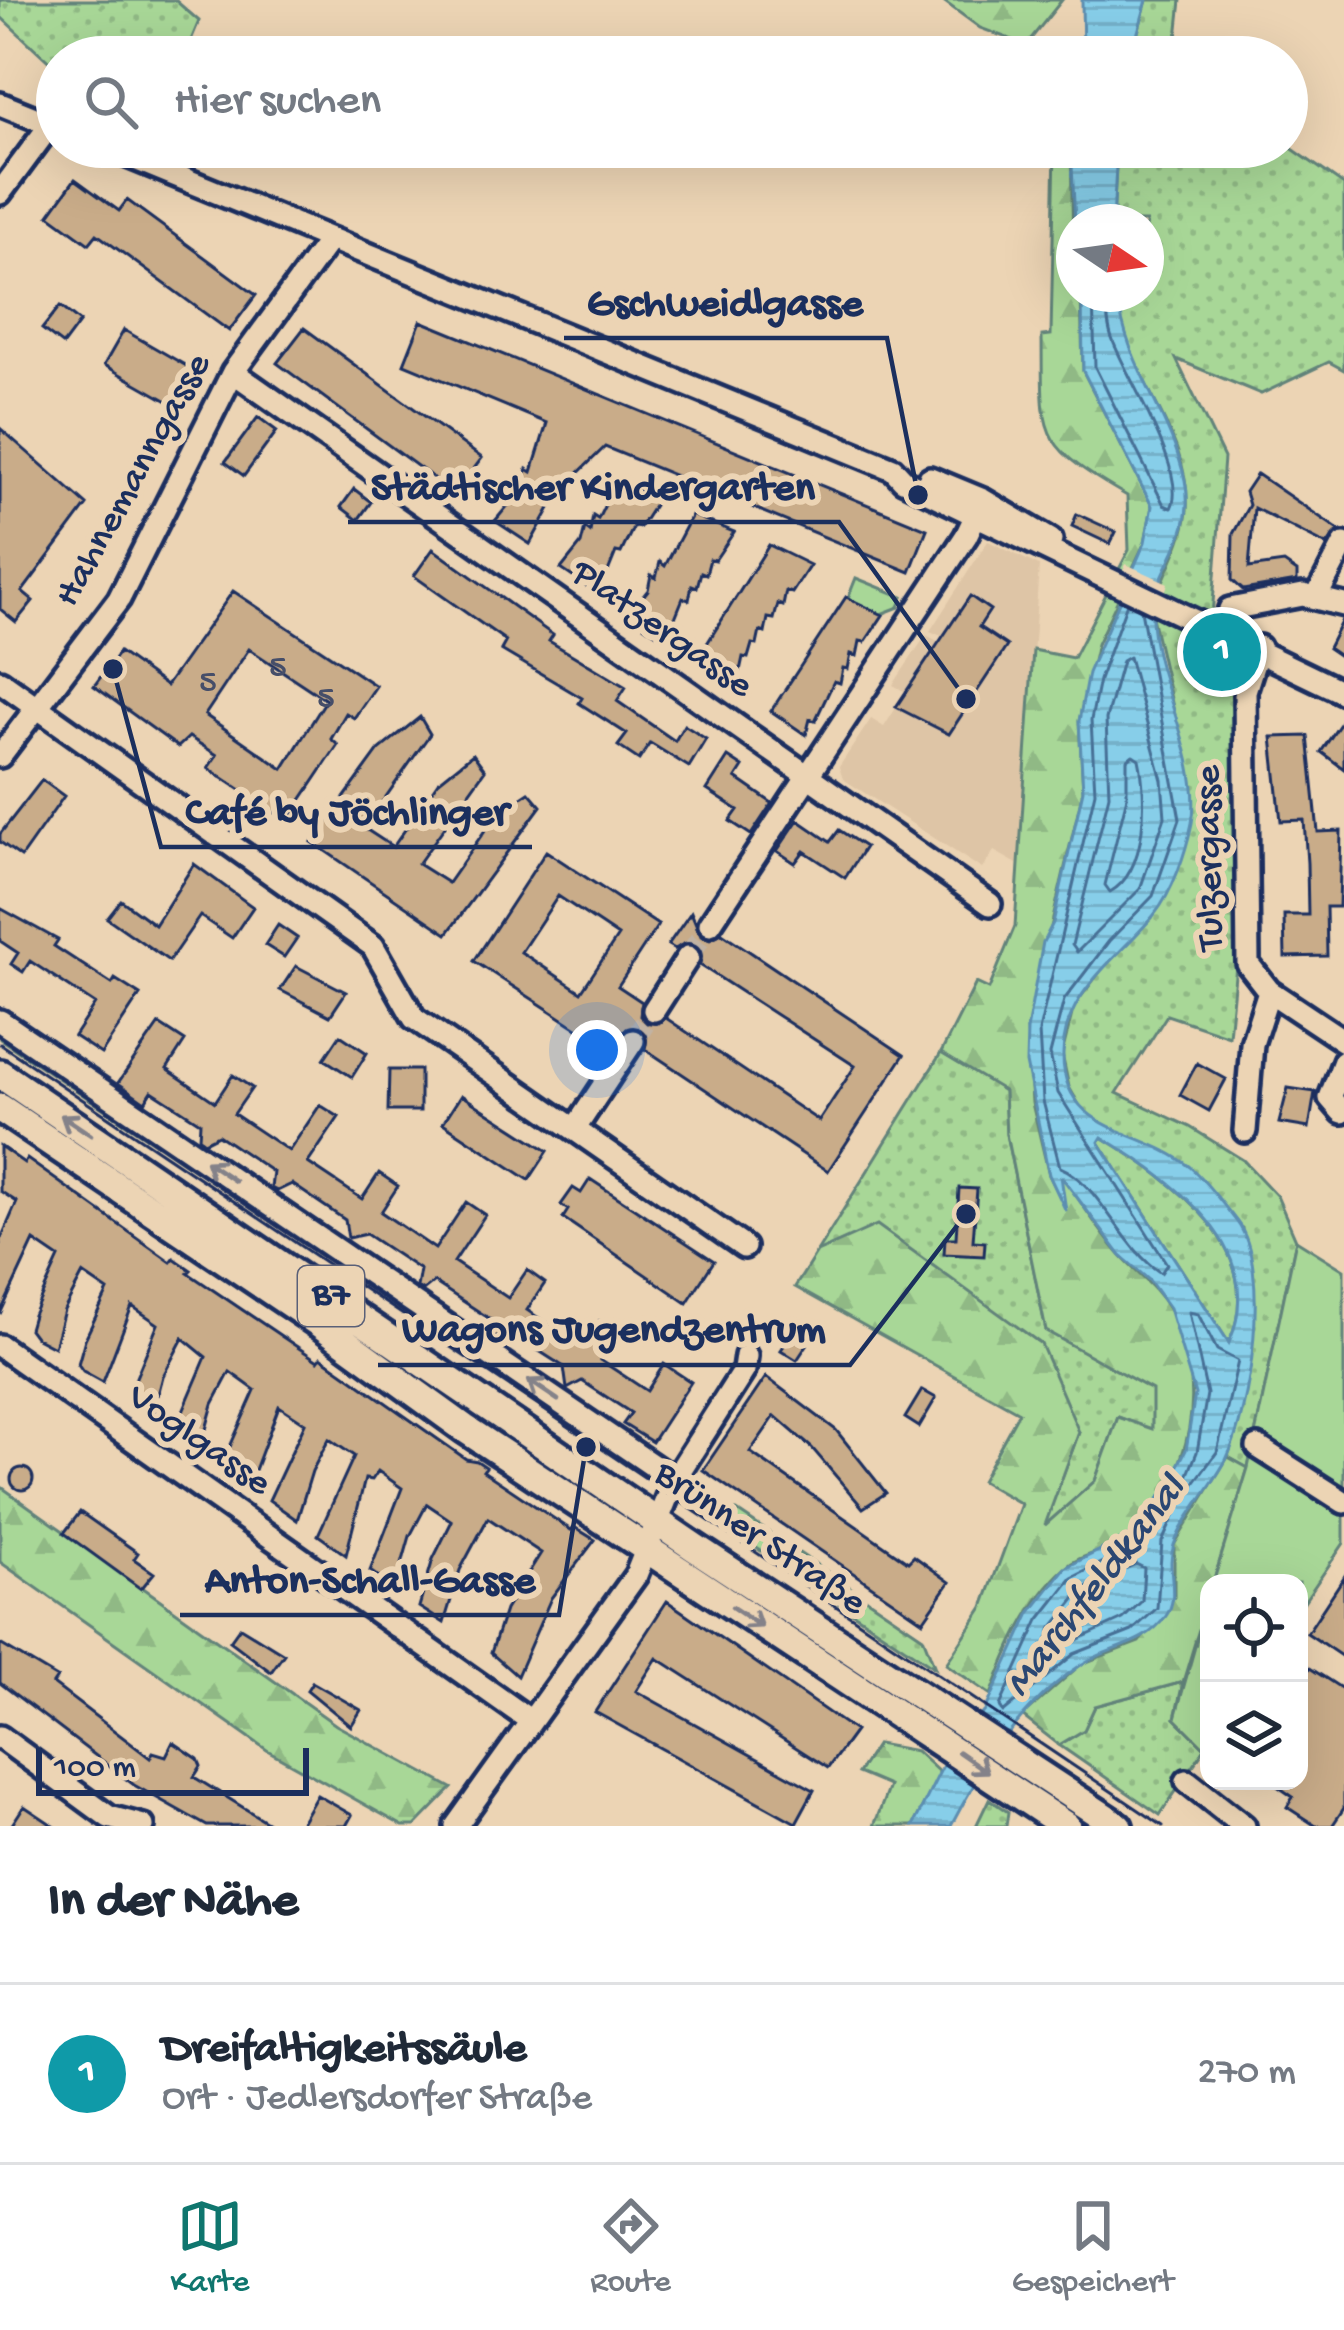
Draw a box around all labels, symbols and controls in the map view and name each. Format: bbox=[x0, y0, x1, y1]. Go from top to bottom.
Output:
search box bbox=[36, 36, 1308, 168]
icon: search bbox=[78, 69, 144, 135]
text: Hier suchen bbox=[174, 76, 381, 129]
north arrow bbox=[1056, 204, 1164, 312]
callout: Gschweidlgasse bbox=[564, 260, 887, 338]
text: Gschweidlgasse bbox=[587, 282, 864, 331]
street label: Hahnemanngasse bbox=[46, 346, 224, 616]
callout: Städtischer Kindergarten bbox=[348, 444, 839, 522]
text: Städtischer Kindergarten bbox=[371, 466, 816, 515]
street label: Platzergasse bbox=[560, 550, 762, 711]
pin: 1 bbox=[1183, 607, 1261, 697]
house number: 5 bbox=[269, 650, 287, 688]
house number: 5 bbox=[199, 665, 217, 703]
house number: 5 bbox=[317, 681, 335, 719]
street label: Tulzergasse bbox=[1187, 764, 1237, 953]
callout: Café by Jöchlinger bbox=[161, 769, 532, 847]
text: Café by Jöchlinger bbox=[186, 791, 513, 840]
your location bbox=[567, 1020, 627, 1080]
one-way arrow bbox=[60, 1113, 94, 1138]
one-way arrow bbox=[204, 1158, 238, 1183]
road number: B7 bbox=[298, 1266, 364, 1326]
callout: Wagons Jugendzentrum bbox=[378, 1287, 850, 1365]
text: Wagons Jugendzentrum bbox=[402, 1308, 826, 1357]
street label: Voglgasse bbox=[116, 1375, 280, 1509]
one-way arrow bbox=[527, 1377, 560, 1402]
street label: Brünner Straße bbox=[644, 1452, 874, 1628]
water label: Marchfeldkanal bbox=[995, 1466, 1200, 1708]
callout: Anton-Schall-Gasse bbox=[180, 1537, 559, 1615]
text: Anton-Schall-Gasse bbox=[204, 1559, 537, 1608]
map controls bbox=[1200, 1574, 1308, 1790]
button: locate bbox=[1200, 1574, 1308, 1682]
one-way arrow bbox=[729, 1604, 763, 1629]
button: layers bbox=[1200, 1682, 1308, 1790]
scale bar bbox=[36, 1742, 309, 1795]
one-way arrow bbox=[955, 1749, 989, 1774]
text: 100 m bbox=[54, 1750, 136, 1788]
text: In der Nähe bbox=[48, 1874, 298, 1934]
text: Dreifaltigkeitssäule bbox=[162, 2024, 526, 2077]
text: 1 bbox=[79, 2051, 95, 2097]
text: 270 m bbox=[1198, 2051, 1296, 2097]
text: Ort · Jedlersdorfer Straße bbox=[162, 2077, 592, 2123]
tab: Karte bbox=[171, 2193, 249, 2303]
tab: Route bbox=[590, 2193, 671, 2303]
tab: Gespeichert bbox=[1012, 2193, 1173, 2303]

